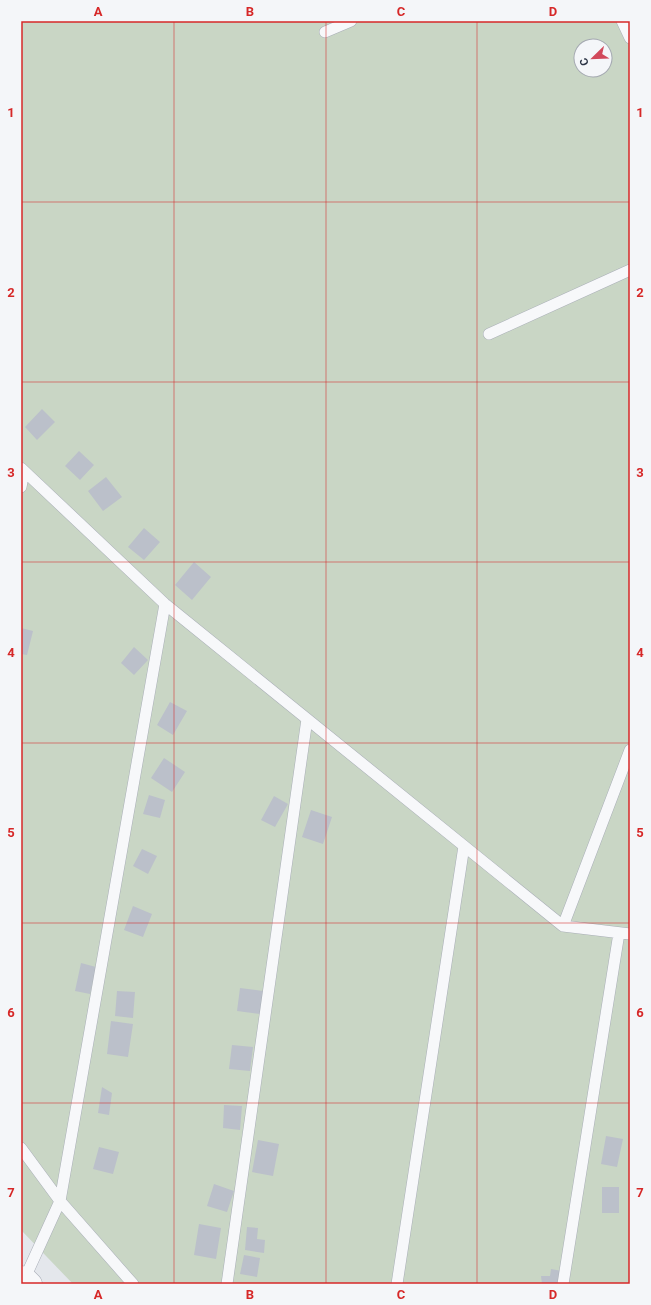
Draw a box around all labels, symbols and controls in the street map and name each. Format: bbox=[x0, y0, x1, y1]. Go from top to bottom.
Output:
text: A bbox=[94, 4, 103, 19]
text: B bbox=[246, 4, 254, 19]
text: C bbox=[397, 4, 406, 19]
text: D bbox=[549, 4, 557, 19]
north arrow bbox=[573, 38, 613, 78]
text: С bbox=[577, 56, 592, 68]
text: 1 bbox=[7, 105, 15, 120]
text: 1 bbox=[636, 105, 644, 120]
text: 2 bbox=[7, 285, 15, 300]
text: 2 bbox=[636, 285, 644, 300]
text: 3 bbox=[7, 465, 15, 480]
text: 3 bbox=[636, 465, 644, 480]
text: 4 bbox=[7, 645, 15, 660]
text: 4 bbox=[636, 645, 644, 660]
text: 5 bbox=[7, 825, 15, 840]
text: 5 bbox=[636, 825, 644, 840]
text: 6 bbox=[7, 1005, 15, 1020]
text: 6 bbox=[636, 1005, 644, 1020]
text: 7 bbox=[7, 1185, 15, 1200]
text: 7 bbox=[636, 1185, 644, 1200]
text: A bbox=[94, 1287, 103, 1302]
text: B bbox=[246, 1287, 254, 1302]
text: C bbox=[397, 1287, 406, 1302]
text: D bbox=[549, 1287, 557, 1302]

